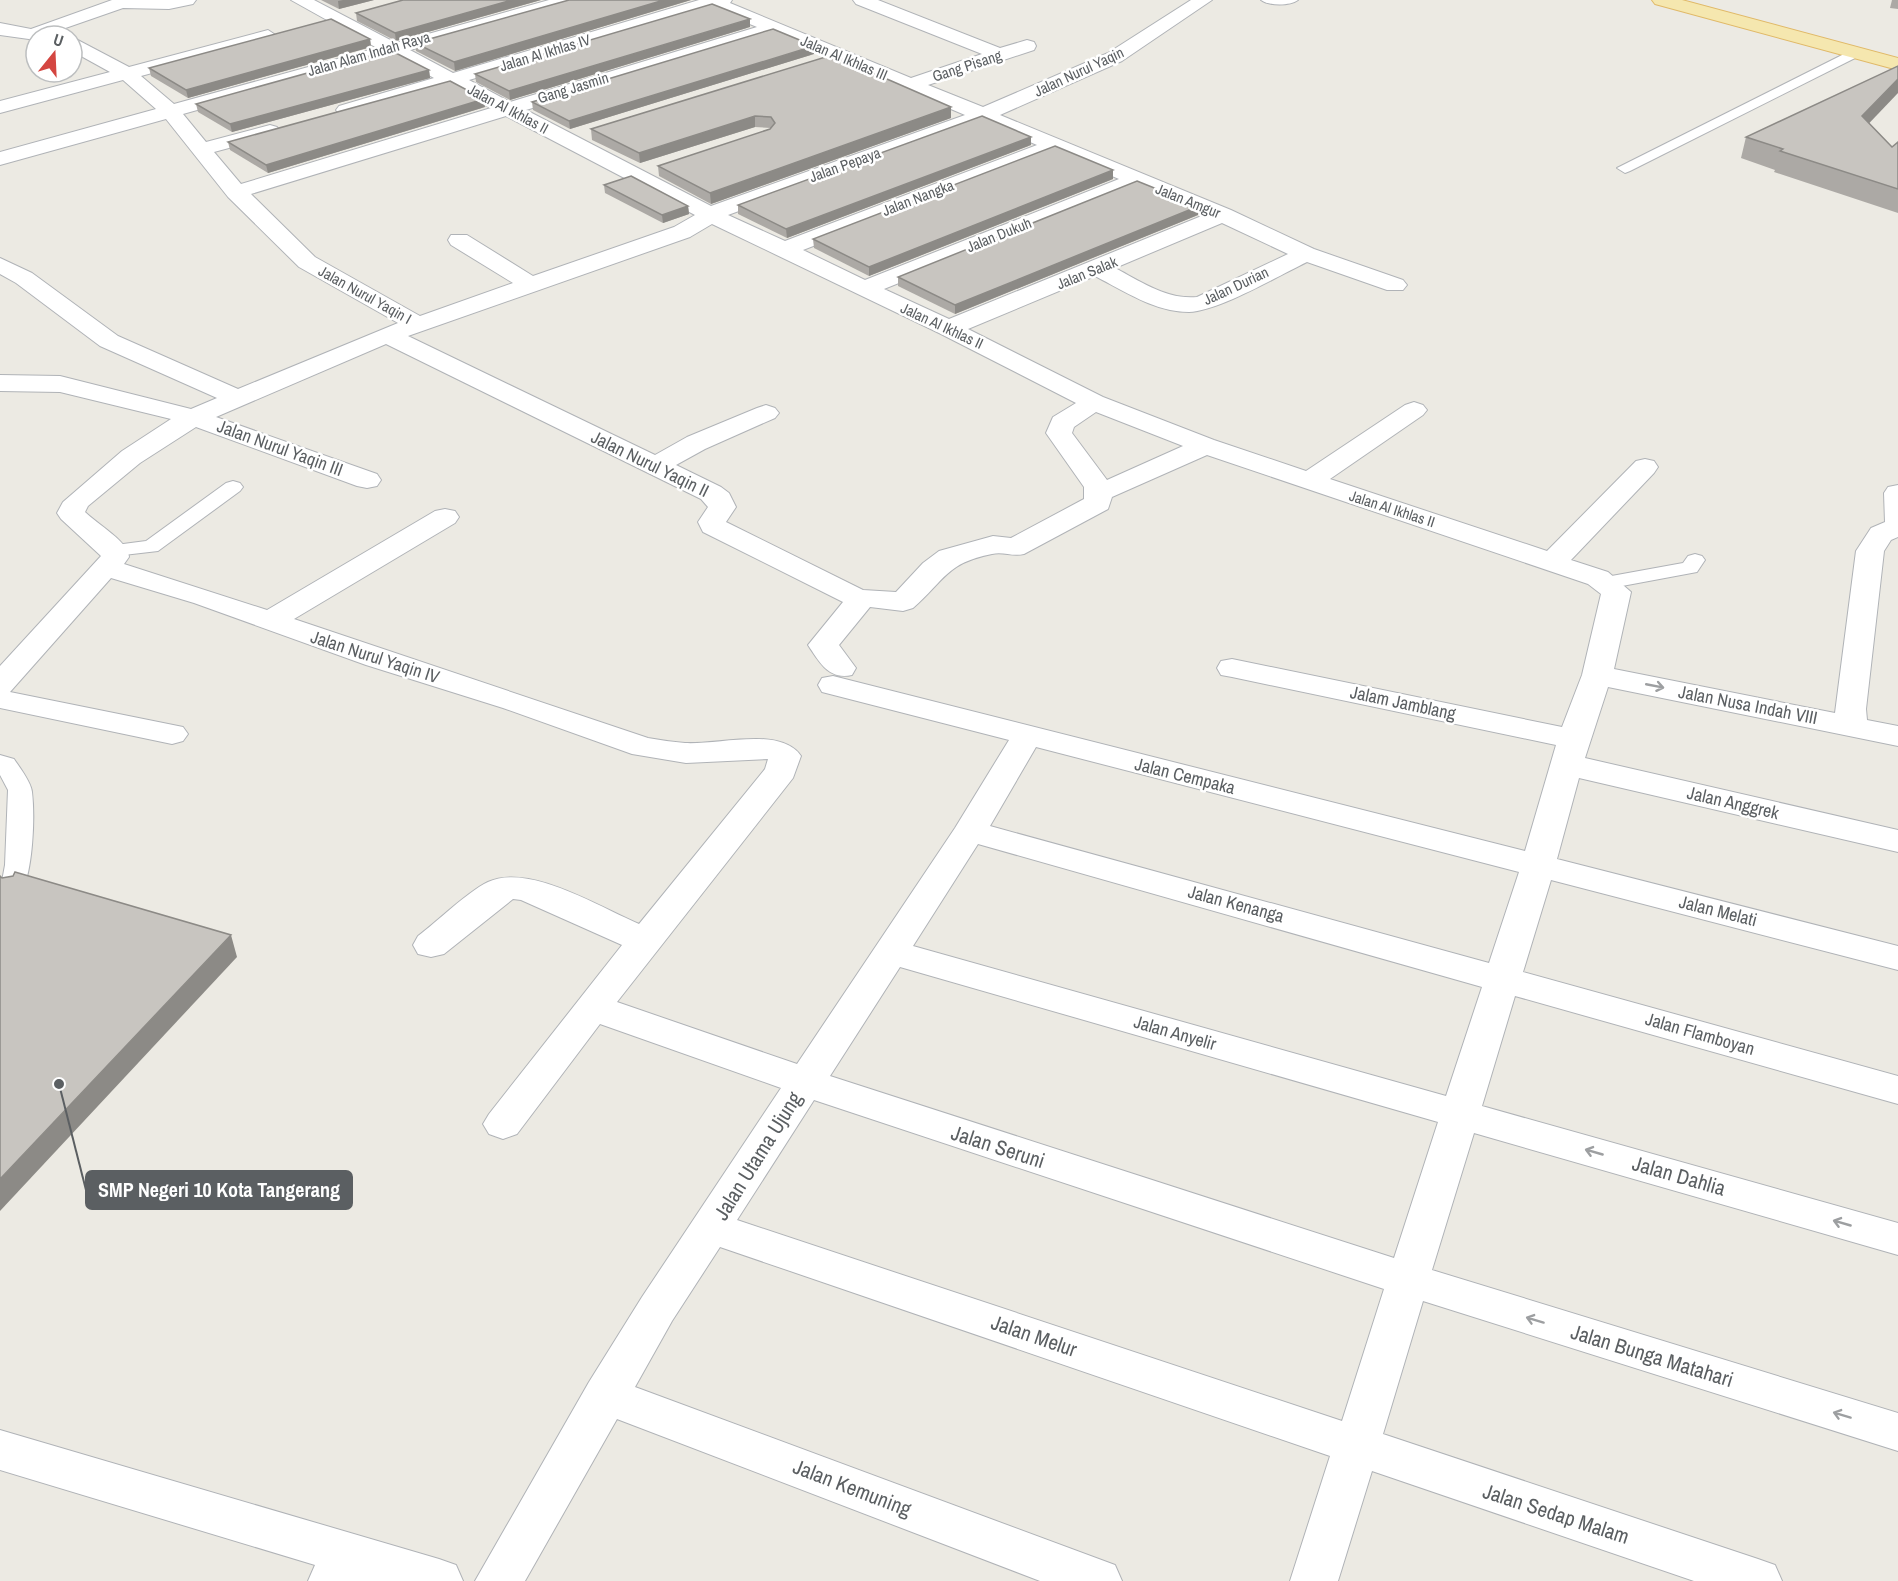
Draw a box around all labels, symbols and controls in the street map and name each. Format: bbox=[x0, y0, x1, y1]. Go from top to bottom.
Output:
north arrow bbox=[24, 24, 84, 84]
street label: Jalan Alam Indah Raya bbox=[305, 26, 433, 81]
text: U bbox=[51, 28, 67, 52]
street label: Jalan Al Ikhlas IV bbox=[497, 29, 593, 76]
street label: Jalan Al Ikhlas III bbox=[798, 30, 891, 85]
street label: Jalan Nurul Yaqin bbox=[1031, 42, 1127, 101]
street label: Gang Pisang bbox=[929, 44, 1004, 87]
street label: Gang Jasmin bbox=[535, 67, 611, 108]
street label: Jalan Al Ikhlas II bbox=[464, 78, 552, 139]
street label: Jalan Pepaya bbox=[806, 142, 884, 187]
street label: Jalan Nangka bbox=[879, 174, 957, 221]
street label: Jalan Amgur bbox=[1153, 178, 1224, 223]
street label: Jalan Dukuh bbox=[963, 212, 1034, 257]
street label: Jalan Salak bbox=[1053, 251, 1121, 294]
street label: Jalan Nurul Yaqin I bbox=[315, 260, 416, 329]
street label: Jalan Durian bbox=[1200, 261, 1272, 310]
street label: Jalan Al Ikhlas II bbox=[897, 297, 987, 354]
street label: Jalan Nurul Yaqin III bbox=[214, 413, 347, 482]
street label: Jalan Nurul Yaqin II bbox=[587, 424, 713, 503]
street label: Jalan Al Ikhlas II bbox=[1347, 485, 1438, 532]
street label: Jalan Nurul Yaqin IV bbox=[308, 624, 443, 689]
street label: Jalam Jamblang bbox=[1348, 679, 1459, 726]
street label: Jalan Nusa Indah VIII bbox=[1676, 679, 1820, 730]
one-way arrow bbox=[1645, 681, 1664, 693]
street label: Jalan Cempaka bbox=[1132, 751, 1238, 800]
street label: Jalan Anggrek bbox=[1685, 780, 1782, 825]
street label: Jalan Kenanga bbox=[1185, 879, 1287, 928]
street label: Jalan Melati bbox=[1676, 889, 1760, 932]
street label: Jalan Flamboyan bbox=[1643, 1006, 1758, 1061]
street label: Jalan Anyelir bbox=[1131, 1009, 1219, 1056]
street label: Jalan Utama Ujung bbox=[706, 1086, 809, 1226]
street label: Jalan Seruni bbox=[948, 1118, 1049, 1175]
one-way arrow bbox=[1585, 1146, 1604, 1157]
street label: Jalan Dahlia bbox=[1629, 1148, 1730, 1203]
callout: SMP Negeri 10 Kota Tangerang bbox=[86, 1171, 352, 1209]
text: SMP Negeri 10 Kota Tangerang bbox=[98, 1176, 340, 1203]
one-way arrow bbox=[1833, 1217, 1852, 1228]
street label: Jalan Melur bbox=[987, 1307, 1081, 1364]
one-way arrow bbox=[1526, 1314, 1545, 1325]
street label: Jalan Bunga Matahari bbox=[1567, 1317, 1737, 1394]
one-way arrow bbox=[1833, 1409, 1852, 1420]
street label: Jalan Kemuning bbox=[789, 1452, 916, 1524]
street label: Jalan Sedap Malam bbox=[1479, 1476, 1633, 1551]

